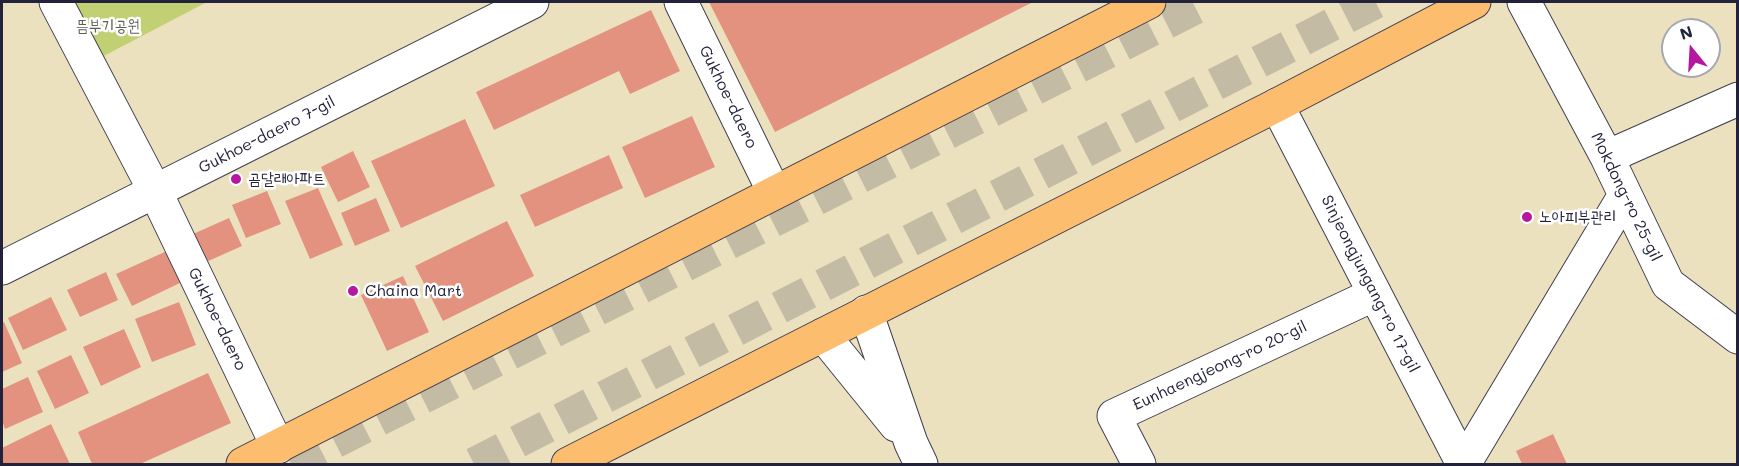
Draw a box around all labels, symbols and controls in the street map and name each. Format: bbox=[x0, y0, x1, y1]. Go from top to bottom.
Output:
park label: 뜸부기공원 bbox=[76, 16, 140, 36]
north arrow bbox=[1661, 18, 1721, 78]
text: N bbox=[1677, 20, 1695, 44]
street label: Gukhoe-daero bbox=[695, 43, 761, 151]
street label: Gukhoe-daero 7-gil bbox=[195, 92, 339, 178]
street label: Mokdong-ro 25-gil bbox=[1586, 129, 1666, 265]
place label: 곰달래아파트 bbox=[248, 169, 325, 189]
marker: 곰달래아파트 bbox=[229, 172, 243, 186]
street label: Sinjeongjungang-ro 17-gil bbox=[1317, 192, 1423, 376]
place label: 노아피부관리 bbox=[1539, 207, 1616, 227]
marker: 노아피부관리 bbox=[1520, 210, 1534, 224]
street label: Gukhoe-daero bbox=[184, 265, 250, 373]
place label: Chaina Mart bbox=[365, 281, 462, 301]
marker: Chaina Mart bbox=[346, 284, 360, 298]
street label: Eunhaengjeong-ro 20-gil bbox=[1130, 317, 1310, 415]

